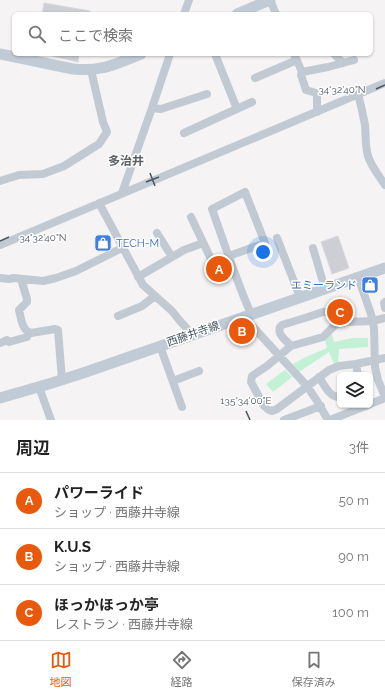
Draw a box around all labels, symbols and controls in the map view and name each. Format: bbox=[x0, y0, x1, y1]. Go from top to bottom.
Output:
search box bbox=[12, 12, 373, 56]
icon: search bbox=[26, 23, 48, 45]
text: ここで検索 bbox=[58, 27, 133, 45]
text: 34°32'40"N bbox=[318, 84, 366, 95]
district label: 多治井 bbox=[108, 154, 144, 168]
text: 34°32'40"N bbox=[19, 232, 67, 243]
shop icon: TECH-M bbox=[93, 233, 113, 253]
place label: TECH-M bbox=[116, 237, 159, 250]
your location bbox=[253, 242, 273, 262]
pin: A bbox=[206, 254, 232, 284]
shop icon: エミーランド bbox=[360, 275, 380, 295]
place label: エミーランド bbox=[291, 279, 357, 292]
pin: C bbox=[327, 297, 353, 327]
pin: B bbox=[229, 316, 255, 346]
street label: 西藤井寺線 bbox=[165, 319, 221, 349]
map controls bbox=[337, 372, 373, 408]
button: layers bbox=[337, 372, 373, 408]
text: 135°34'00"E bbox=[220, 395, 272, 406]
text: 周辺 bbox=[16, 438, 50, 458]
text: 3件 bbox=[349, 440, 369, 455]
text: パワーライド bbox=[54, 484, 144, 502]
text: A bbox=[25, 493, 33, 508]
text: 50 m bbox=[339, 493, 369, 508]
text: ショップ · 西藤井寺線 bbox=[54, 505, 180, 520]
text: K.U.S bbox=[54, 538, 91, 556]
text: B bbox=[25, 549, 33, 564]
text: 90 m bbox=[338, 549, 369, 564]
text: ショップ · 西藤井寺線 bbox=[54, 559, 180, 574]
text: ほっかほっか亭 bbox=[54, 596, 159, 614]
text: C bbox=[25, 605, 33, 620]
text: 100 m bbox=[332, 605, 369, 620]
text: レストラン · 西藤井寺線 bbox=[54, 617, 193, 632]
tab: 地図 bbox=[50, 649, 72, 689]
tab: 経路 bbox=[171, 649, 193, 689]
tab: 保存済み bbox=[292, 649, 336, 689]

